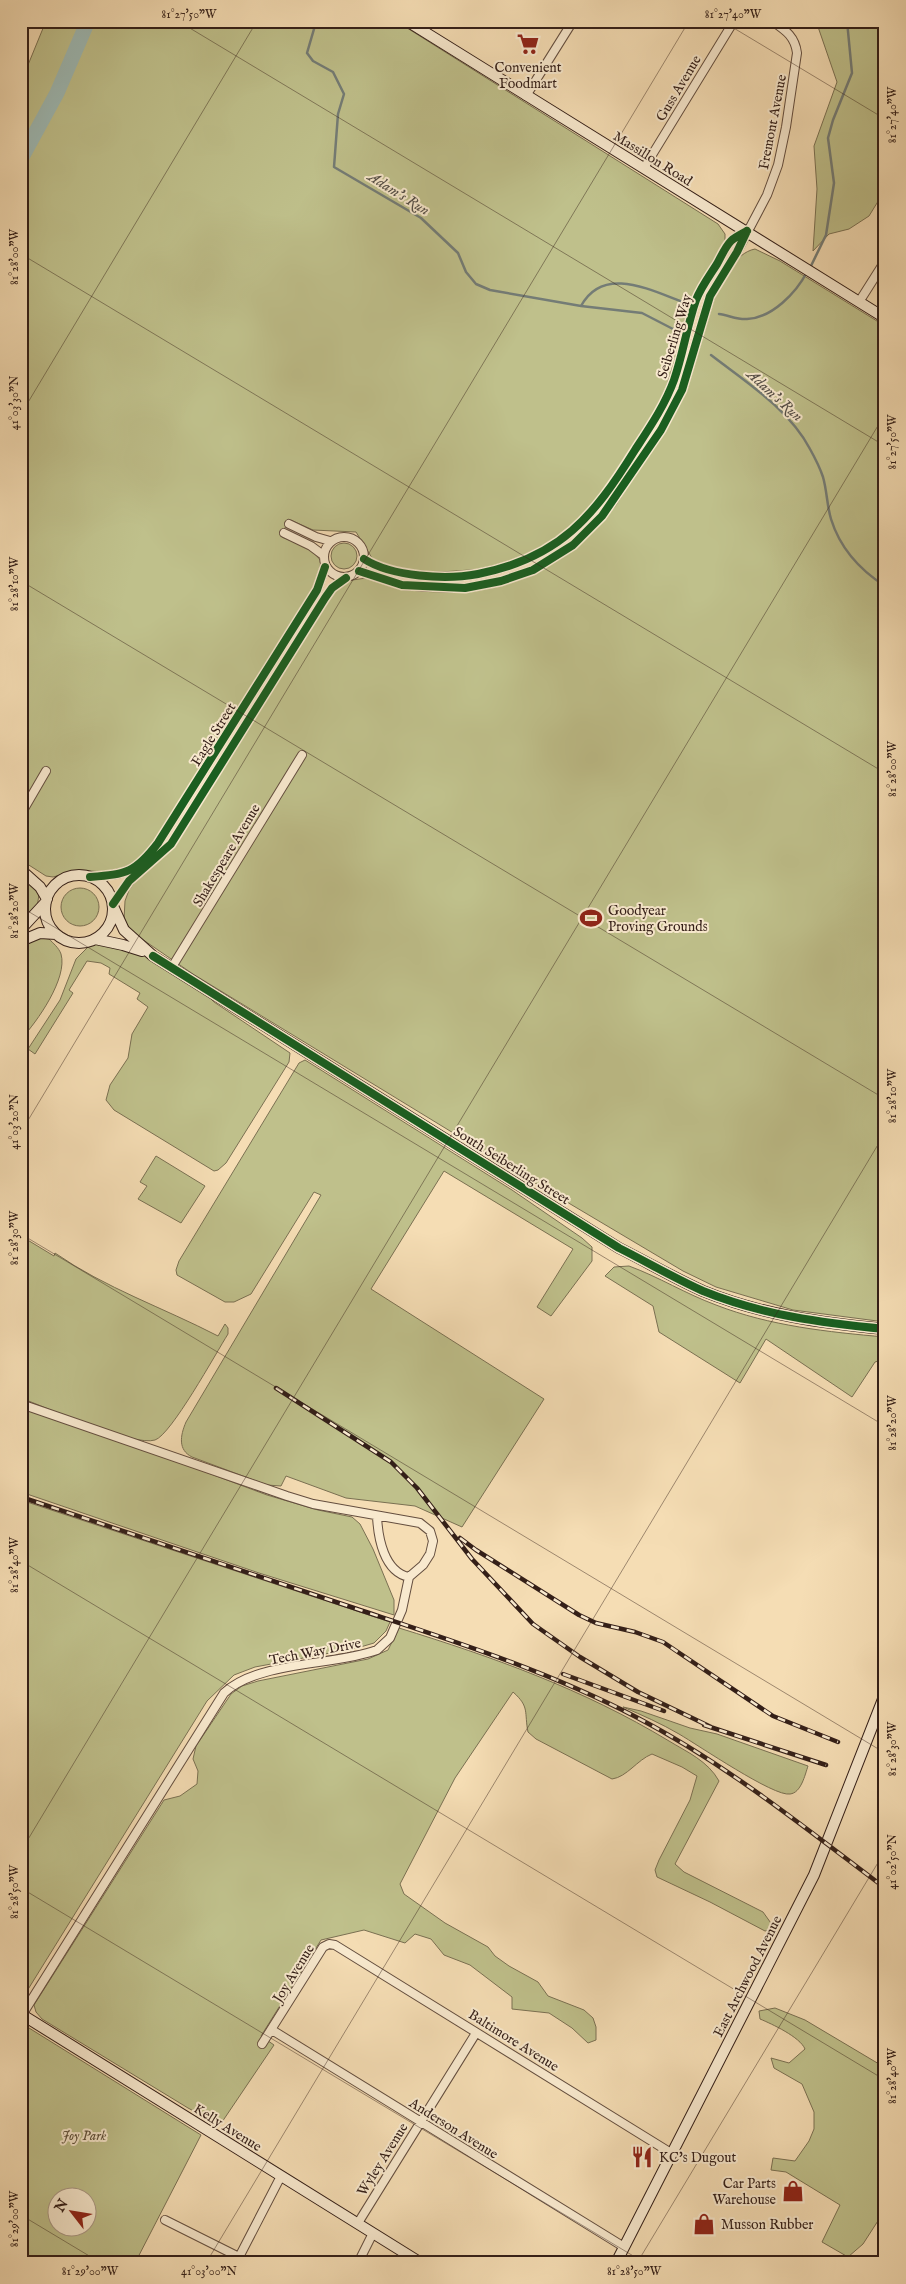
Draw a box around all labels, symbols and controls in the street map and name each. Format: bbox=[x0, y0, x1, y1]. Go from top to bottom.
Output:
text: 81°27'50"W bbox=[162, 7, 217, 22]
text: 81°27'40"W bbox=[705, 7, 762, 22]
supermarket icon: Convenient Foodmart bbox=[515, 31, 541, 57]
street label: Guss Avenue bbox=[652, 52, 706, 125]
place label: Convenient Foodmart bbox=[494, 59, 562, 93]
street label: Fremont Avenue bbox=[755, 73, 791, 171]
text: 81°27'40"W bbox=[885, 86, 900, 143]
street label: Massillon Road bbox=[610, 127, 696, 191]
water label: Adam's Run bbox=[363, 166, 433, 220]
text: 81°28'00"W bbox=[7, 229, 22, 285]
street label: Seiberling Way bbox=[654, 292, 696, 381]
water label: Adam's Run bbox=[741, 364, 807, 426]
text: 41°03'30"N bbox=[7, 375, 22, 430]
text: 81°27'50"W bbox=[885, 414, 900, 470]
text: 81°28'10"W bbox=[7, 556, 22, 611]
street label: Eagle Street bbox=[187, 699, 240, 770]
text: 81°28'00"W bbox=[885, 741, 900, 797]
street label: Shakespeare Avenue bbox=[189, 800, 265, 910]
text: 81°28'20"W bbox=[7, 883, 22, 939]
place label: Goodyear Proving Grounds bbox=[608, 902, 708, 936]
sports icon: Goodyear Proving Grounds bbox=[578, 905, 604, 931]
text: 81°28'10"W bbox=[885, 1068, 900, 1123]
text: 41°03'20"N bbox=[7, 1094, 22, 1150]
street label: South Seiberling Street bbox=[450, 1123, 573, 1209]
text: 81°28'30"W bbox=[7, 1210, 22, 1265]
text: 81°28'20"W bbox=[885, 1395, 900, 1451]
text: 81°28'40"W bbox=[7, 1537, 22, 1593]
street label: Tech Way Drive bbox=[268, 1634, 363, 1670]
text: 81°28'30"W bbox=[885, 1721, 900, 1776]
text: 41°02'50"N bbox=[885, 1834, 900, 1890]
text: 81°28'50"W bbox=[7, 1864, 22, 1919]
street label: East Archwood Avenue bbox=[709, 1912, 787, 2040]
street label: Joy Avenue bbox=[268, 1941, 319, 2008]
street label: Baltimore Avenue bbox=[465, 2006, 563, 2076]
text: 81°28'40"W bbox=[885, 2048, 900, 2104]
street label: Anderson Avenue bbox=[405, 2094, 502, 2164]
street label: Kelly Avenue bbox=[190, 2100, 265, 2156]
street label: Wyley Avenue bbox=[353, 2119, 413, 2199]
park label: Joy Park bbox=[62, 2127, 107, 2145]
restaurant icon: KC's Dugout bbox=[629, 2144, 655, 2170]
place label: KC's Dugout bbox=[659, 2149, 736, 2167]
place label: Car Parts Warehouse bbox=[712, 2175, 777, 2209]
shop icon: Car Parts Warehouse bbox=[780, 2178, 806, 2204]
north arrow bbox=[48, 2186, 98, 2236]
text: 81°29'00"W bbox=[7, 2190, 22, 2247]
text: N bbox=[50, 2196, 73, 2217]
shop icon: Musson Rubber bbox=[691, 2211, 717, 2237]
place label: Musson Rubber bbox=[721, 2216, 814, 2234]
text: 81°29'00"W bbox=[62, 2264, 119, 2279]
text: 41°03'00"N bbox=[181, 2264, 238, 2279]
text: 81°28'50"W bbox=[607, 2264, 662, 2279]

